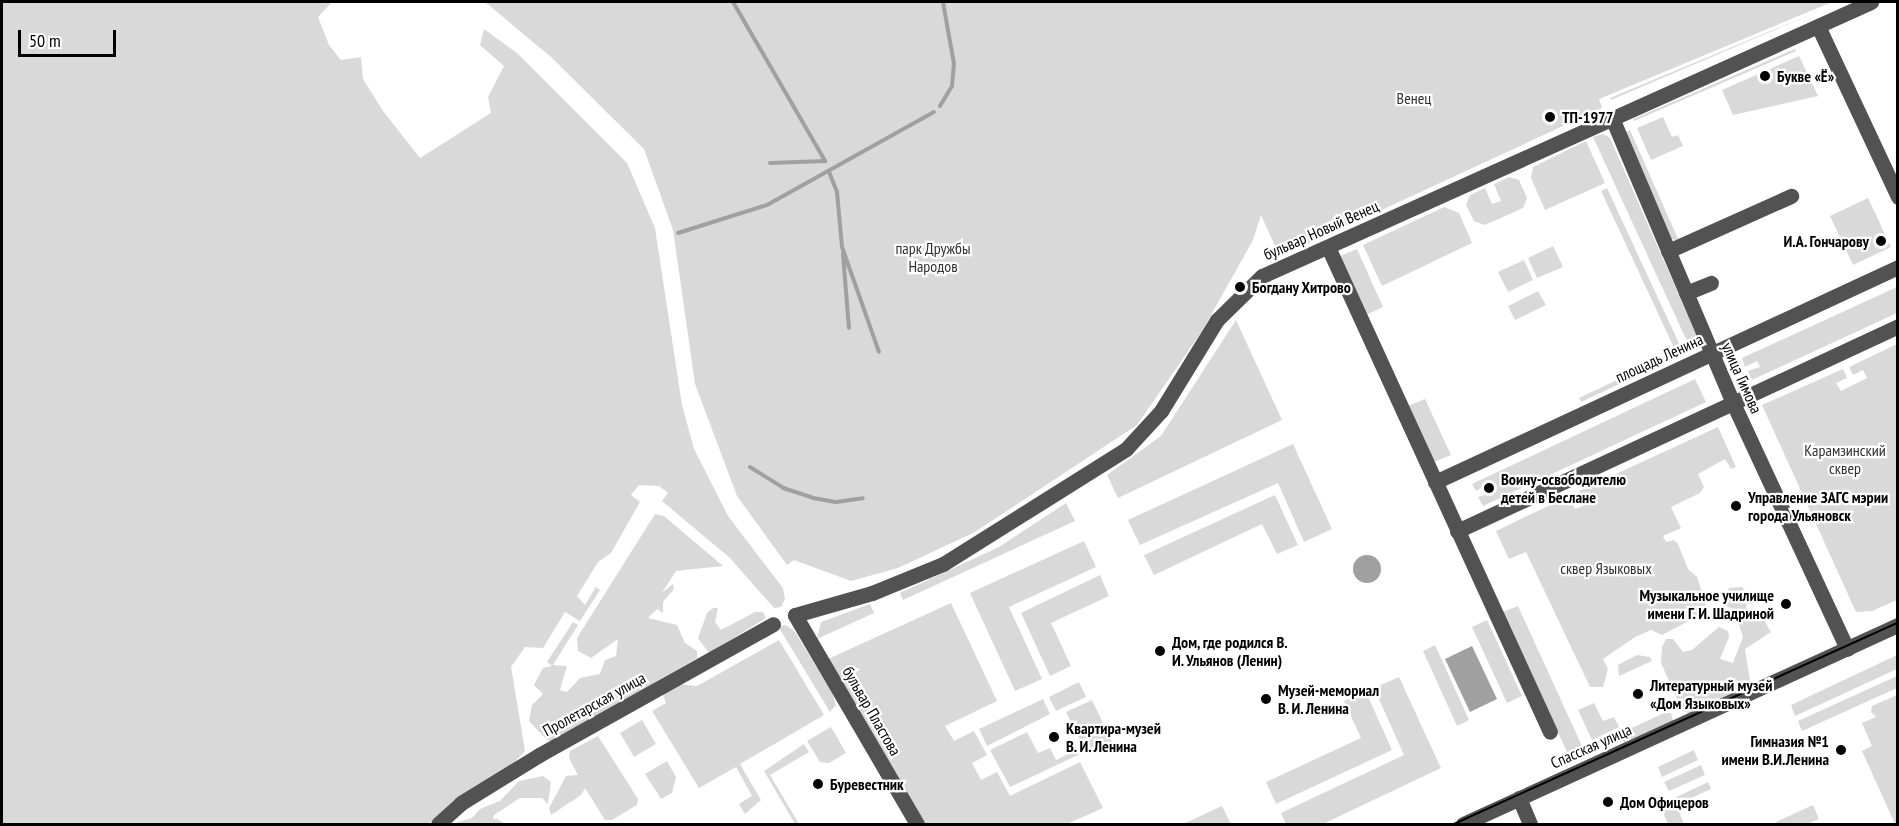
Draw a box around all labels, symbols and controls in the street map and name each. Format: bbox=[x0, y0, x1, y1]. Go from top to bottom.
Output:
scale bar bbox=[21, 18, 118, 56]
text: 50 m bbox=[29, 29, 61, 52]
place label: Букве «Ё» bbox=[1777, 66, 1834, 86]
marker: Букве «Ё» bbox=[1758, 69, 1772, 83]
park label: Венец bbox=[1397, 88, 1431, 108]
place label: ТП-1977 bbox=[1562, 107, 1613, 127]
marker: ТП-1977 bbox=[1543, 110, 1557, 124]
street label: бульвар Новый Венец bbox=[1260, 196, 1382, 264]
place label: И.А. Гончарову bbox=[1783, 231, 1869, 251]
marker: И.А. Гончарову bbox=[1874, 234, 1888, 248]
park label: парк Дружбы Народов bbox=[895, 238, 971, 276]
place label: Богдану Хитрово bbox=[1252, 277, 1351, 297]
marker: Богдану Хитрово bbox=[1233, 280, 1247, 294]
street label: площадь Ленина bbox=[1612, 329, 1706, 387]
street label: улица Гимова bbox=[1718, 340, 1766, 416]
park label: Карамзинский сквер bbox=[1804, 440, 1886, 478]
place label: Воину-освободителю детей в Беслане bbox=[1501, 469, 1626, 507]
marker: Воину-освободителю детей в Беслане bbox=[1482, 481, 1496, 495]
place label: Управление ЗАГС мэрии города Ульяновск bbox=[1748, 487, 1889, 525]
marker: Управление ЗАГС мэрии города Ульяновск bbox=[1729, 499, 1743, 513]
park label: сквер Языковых bbox=[1560, 558, 1652, 578]
place label: Музыкальное училище имени Г. И. Шадриной bbox=[1639, 585, 1774, 623]
marker: Музыкальное училище имени Г. И. Шадриной bbox=[1779, 597, 1793, 611]
place label: Дом, где родился В. И. Ульянов (Ленин) bbox=[1172, 632, 1289, 670]
marker: Дом, где родился В. И. Ульянов (Ленин) bbox=[1153, 644, 1167, 658]
street label: бульвар Пластова bbox=[839, 663, 905, 759]
street label: Пролетарская улица bbox=[539, 668, 649, 740]
place label: Литературный музей «Дом Языковых» bbox=[1650, 675, 1772, 713]
place label: Музей-мемориал В. И. Ленина bbox=[1278, 680, 1379, 718]
marker: Литературный музей «Дом Языковых» bbox=[1631, 687, 1645, 701]
marker: Музей-мемориал В. И. Ленина bbox=[1259, 692, 1273, 706]
place label: Квартира-музей В. И. Ленина bbox=[1066, 718, 1161, 756]
street label: Спасская улица bbox=[1547, 720, 1635, 772]
marker: Квартира-музей В. И. Ленина bbox=[1047, 730, 1061, 744]
place label: Гимназия №1 имени В.И.Ленина bbox=[1722, 731, 1829, 769]
marker: Гимназия №1 имени В.И.Ленина bbox=[1834, 743, 1848, 757]
place label: Буревестник bbox=[830, 774, 904, 794]
marker: Буревестник bbox=[811, 777, 825, 791]
place label: Дом Офицеров bbox=[1620, 792, 1709, 812]
marker: Дом Офицеров bbox=[1601, 795, 1615, 809]

